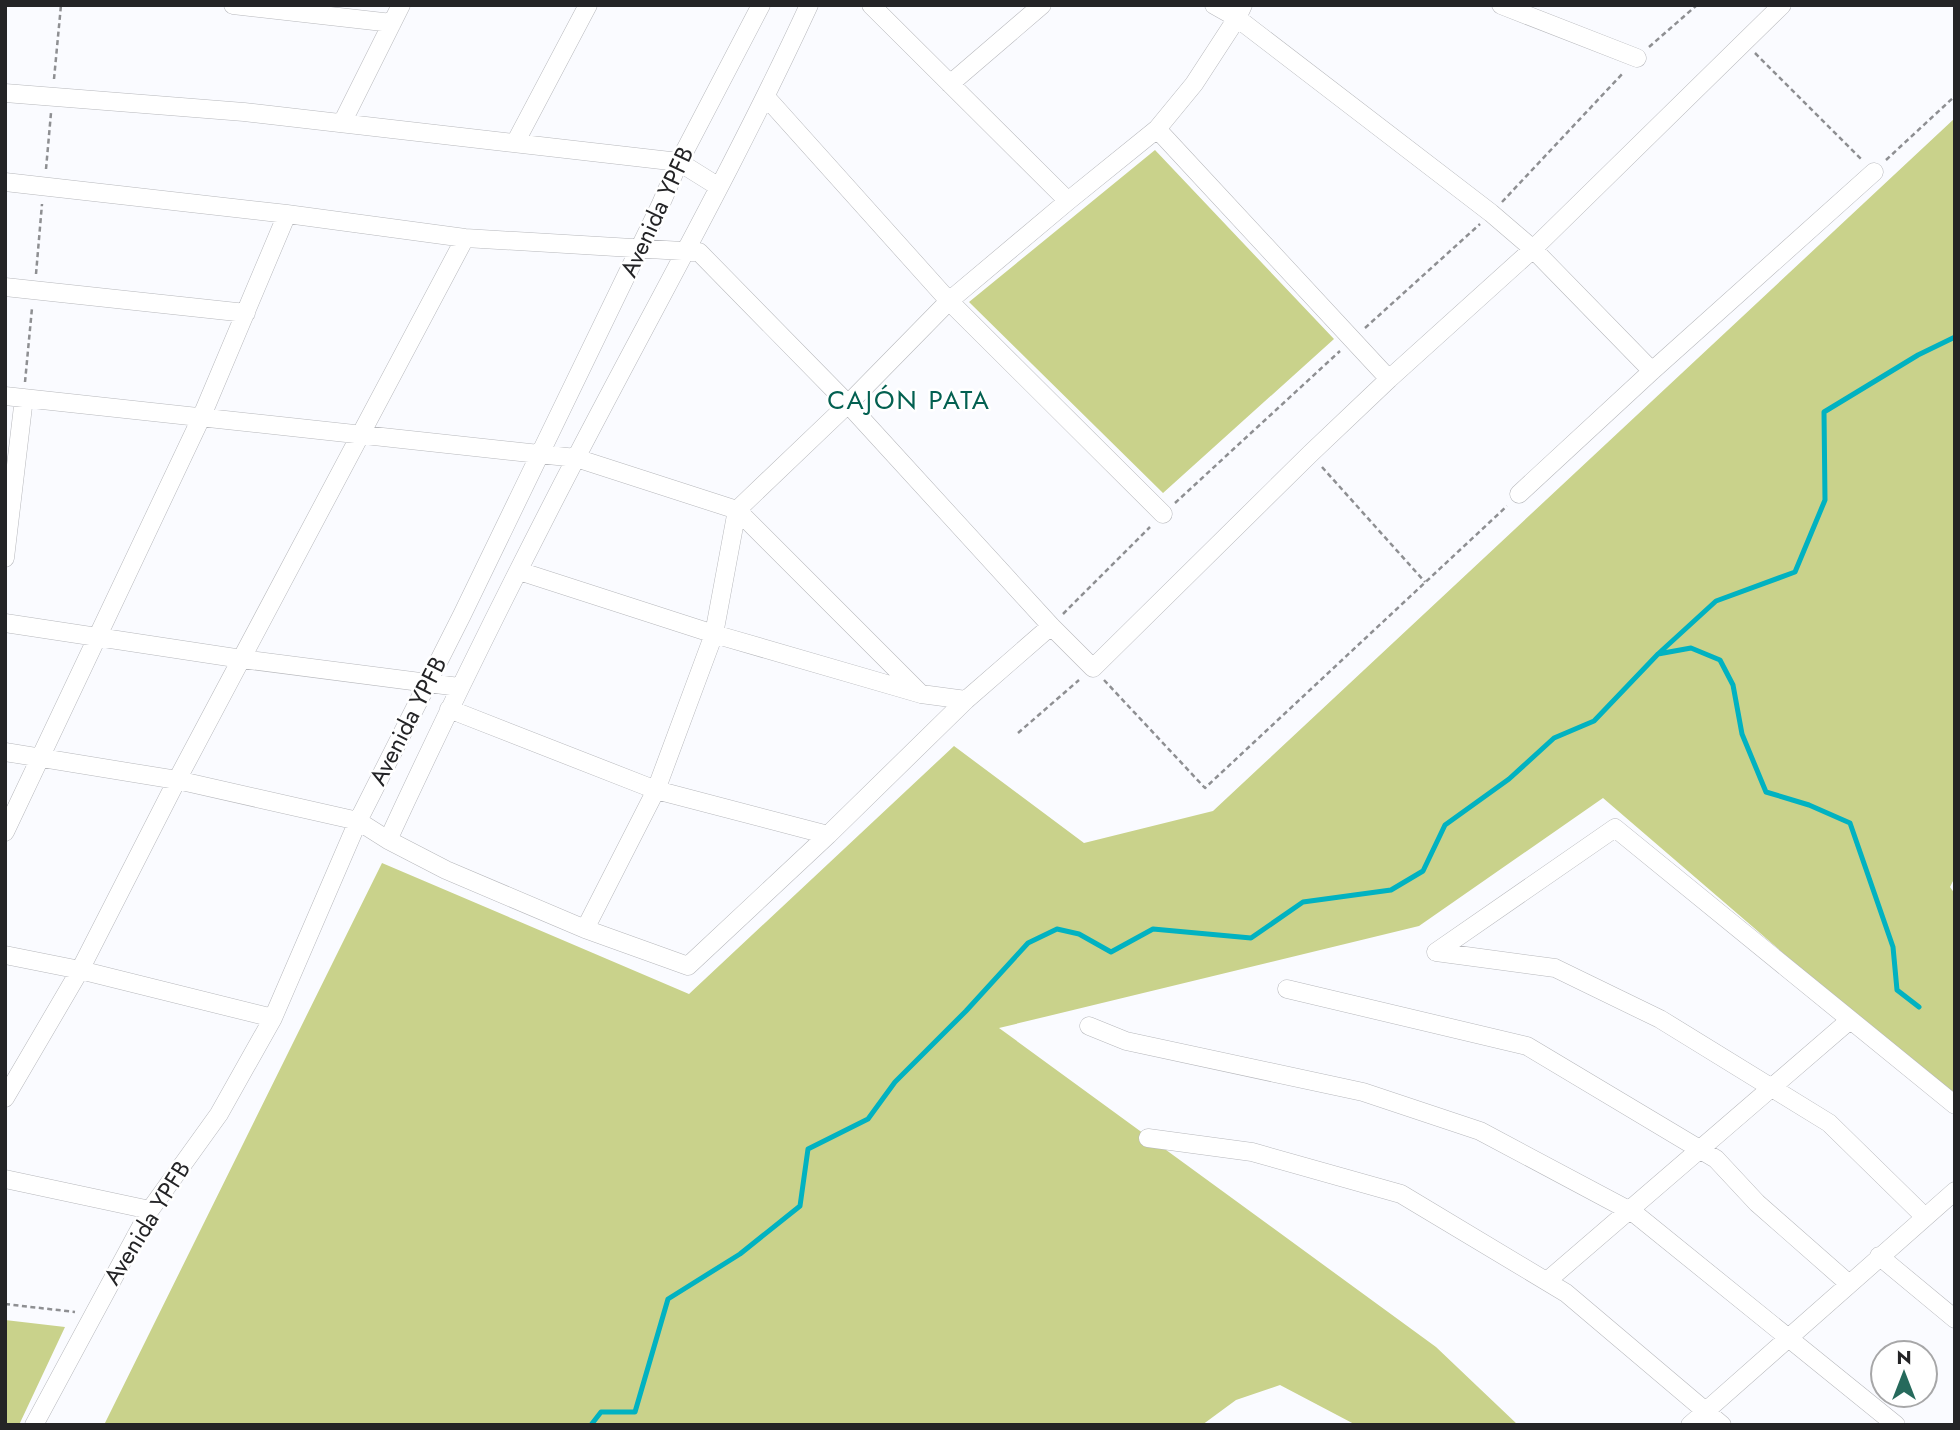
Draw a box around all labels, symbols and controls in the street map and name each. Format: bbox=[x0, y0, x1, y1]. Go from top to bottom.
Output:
street label: Avenida YPFB bbox=[611, 141, 702, 283]
district label: CAJÓN PATA bbox=[827, 381, 991, 419]
street label: Avenida YPFB bbox=[360, 650, 455, 791]
street label: Avenida YPFB bbox=[95, 1154, 199, 1292]
north arrow bbox=[1869, 1339, 1939, 1409]
text: N bbox=[1896, 1344, 1912, 1371]

